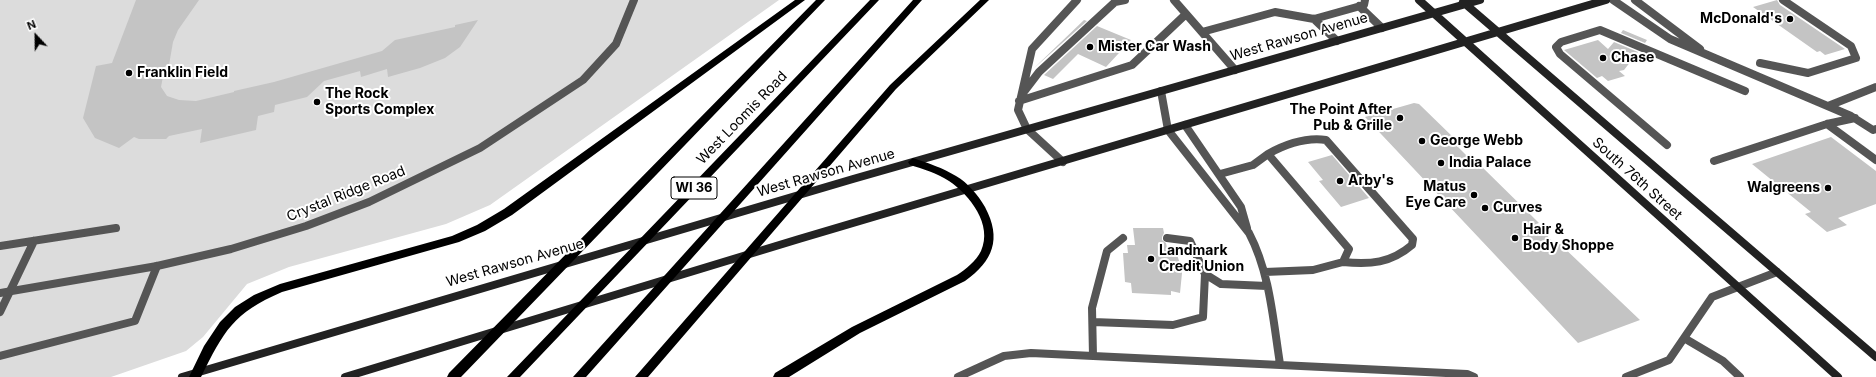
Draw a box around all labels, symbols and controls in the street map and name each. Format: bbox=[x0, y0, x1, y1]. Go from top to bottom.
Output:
street label: West Rawson Avenue bbox=[1228, 9, 1370, 65]
place label: McDonald's bbox=[1700, 11, 1782, 27]
marker: McDonald's bbox=[1785, 14, 1795, 24]
north arrow bbox=[16, 16, 56, 56]
text: N bbox=[25, 17, 38, 33]
place label: Mister Car Wash bbox=[1098, 39, 1211, 55]
marker: Mister Car Wash bbox=[1085, 42, 1095, 52]
place label: Chase bbox=[1611, 50, 1654, 66]
marker: Chase bbox=[1598, 53, 1608, 63]
place label: Franklin Field bbox=[137, 65, 228, 81]
marker: Franklin Field bbox=[124, 68, 134, 78]
street label: West Loomis Road bbox=[693, 68, 791, 168]
place label: The Rock Sports Complex bbox=[325, 86, 434, 118]
marker: The Rock Sports Complex bbox=[312, 97, 322, 107]
place label: The Point After Pub & Grille bbox=[1289, 102, 1392, 134]
marker: The Point After Pub & Grille bbox=[1395, 113, 1405, 123]
place label: George Webb bbox=[1430, 133, 1523, 149]
street label: South 76th Street bbox=[1589, 134, 1685, 224]
marker: George Webb bbox=[1417, 136, 1427, 146]
street label: West Rawson Avenue bbox=[755, 145, 897, 201]
place label: India Palace bbox=[1449, 155, 1531, 171]
marker: India Palace bbox=[1436, 158, 1446, 168]
street label: Crystal Ridge Road bbox=[284, 163, 408, 225]
place label: Arby's bbox=[1348, 173, 1394, 189]
marker: Arby's bbox=[1335, 176, 1345, 186]
road number: WI 36 bbox=[671, 177, 717, 199]
place label: Matus Eye Care bbox=[1405, 179, 1466, 212]
place label: Walgreens bbox=[1747, 180, 1820, 196]
marker: Walgreens bbox=[1823, 183, 1833, 193]
marker: Matus Eye Care bbox=[1469, 190, 1479, 200]
place label: Curves bbox=[1493, 200, 1542, 216]
marker: Curves bbox=[1480, 203, 1490, 213]
place label: Hair & Body Shoppe bbox=[1523, 222, 1614, 254]
marker: Hair & Body Shoppe bbox=[1510, 233, 1520, 243]
street label: West Rawson Avenue bbox=[444, 235, 586, 291]
place label: Landmark Credit Union bbox=[1159, 243, 1244, 276]
marker: Landmark Credit Union bbox=[1146, 254, 1156, 264]

